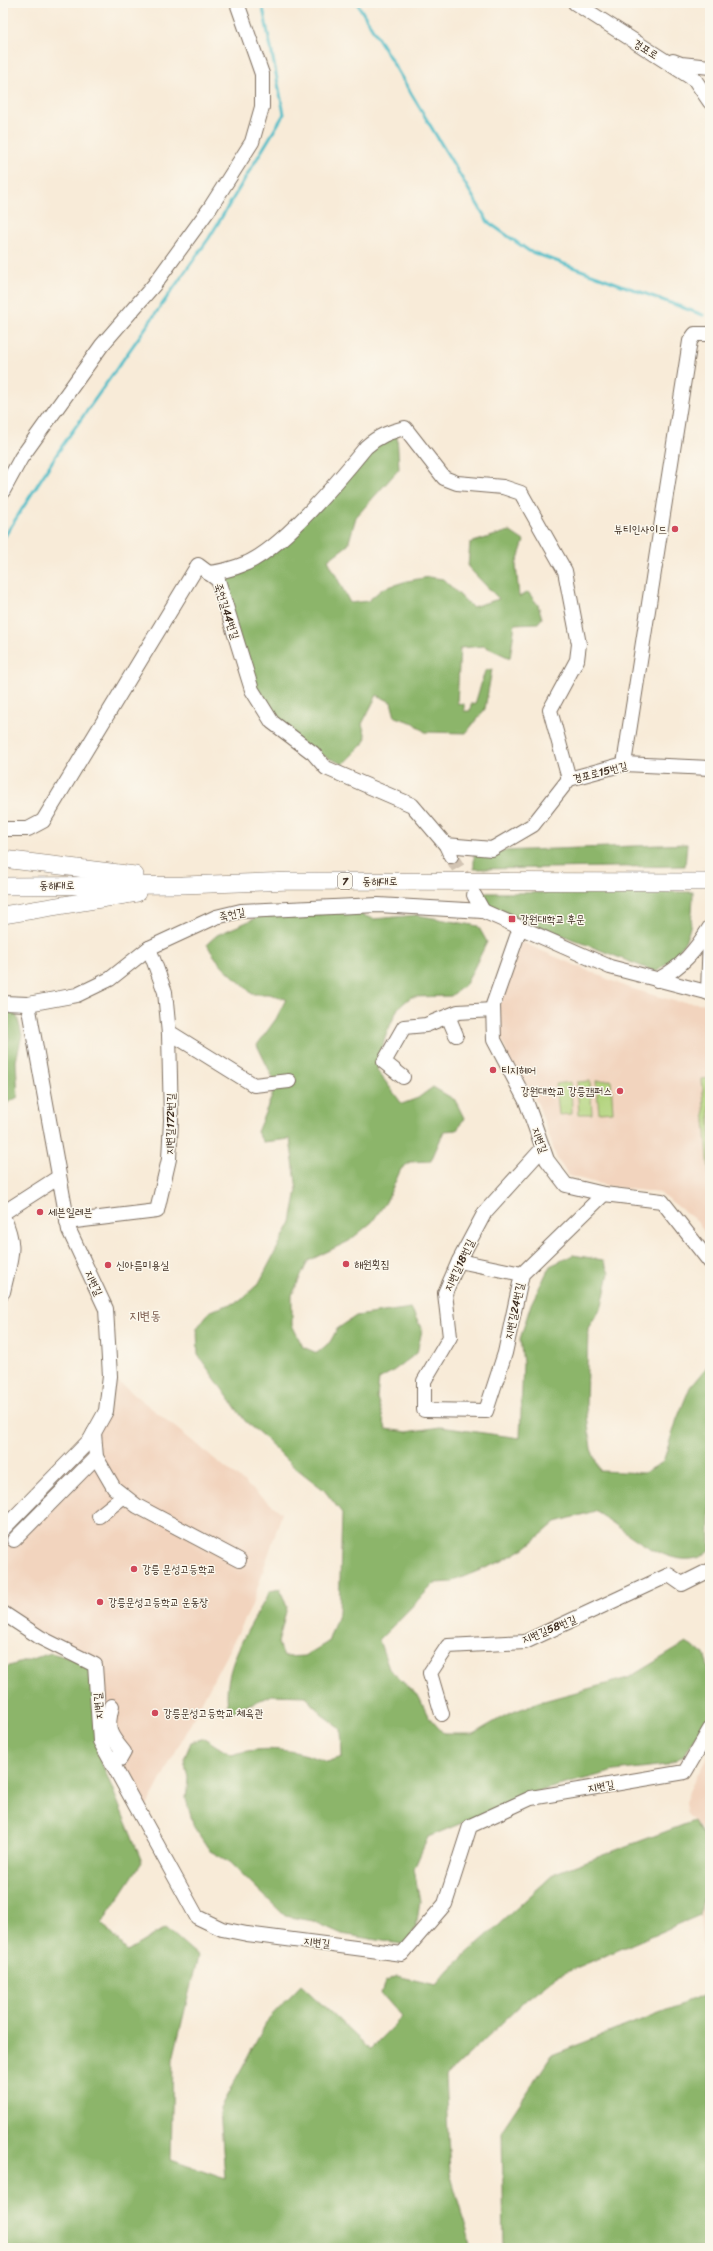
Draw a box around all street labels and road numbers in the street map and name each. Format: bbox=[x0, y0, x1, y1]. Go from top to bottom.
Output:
street label: 경포로 bbox=[629, 34, 662, 65]
street label: 죽헌길44번길 bbox=[209, 581, 245, 642]
street label: 경포로15번길 bbox=[571, 756, 630, 788]
street label: 동해대로 bbox=[362, 872, 398, 891]
road number: 7 bbox=[338, 873, 352, 889]
street label: 동해대로 bbox=[39, 876, 75, 895]
street label: 죽헌길 bbox=[217, 903, 247, 926]
street label: 지변길172번길 bbox=[160, 1093, 181, 1155]
street label: 지변길 bbox=[526, 1124, 553, 1156]
street label: 지변길18번길 bbox=[439, 1236, 480, 1294]
street label: 지변길 bbox=[79, 1267, 108, 1299]
street label: 지변길24번길 bbox=[499, 1281, 530, 1341]
street label: 지변길58번길 bbox=[519, 1610, 580, 1649]
street label: 지변길 bbox=[88, 1692, 109, 1720]
street label: 지변길 bbox=[586, 1775, 616, 1798]
street label: 지변길 bbox=[303, 1932, 331, 1953]

